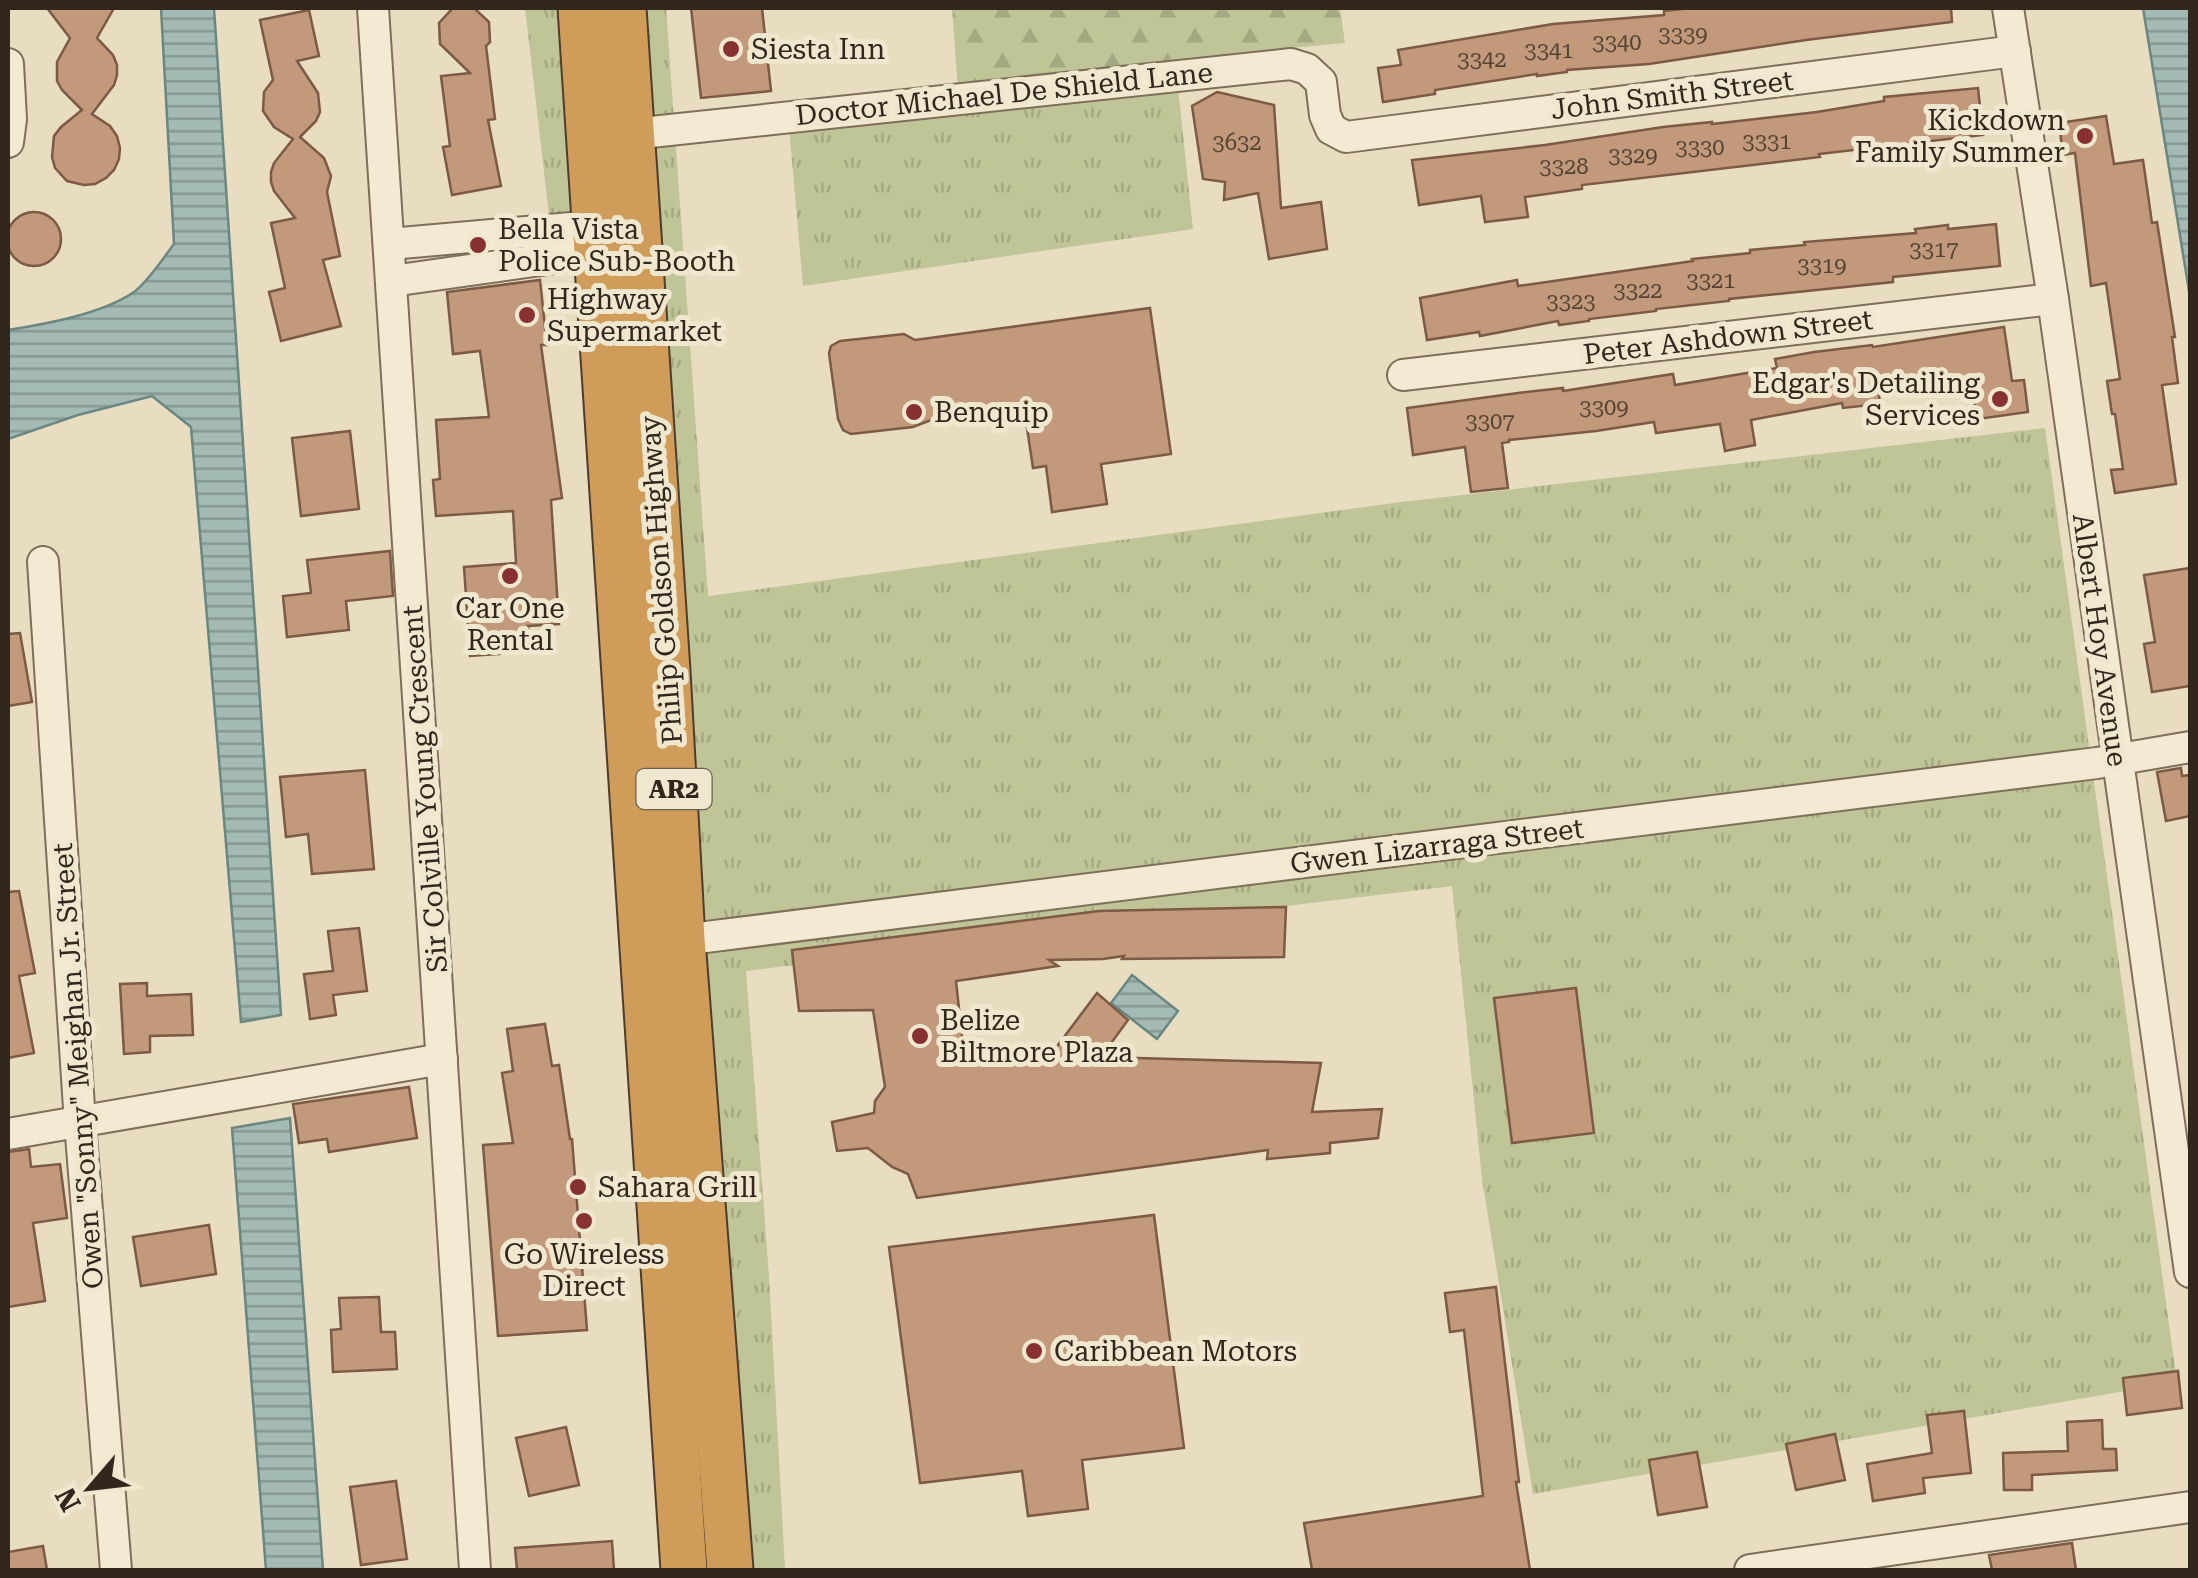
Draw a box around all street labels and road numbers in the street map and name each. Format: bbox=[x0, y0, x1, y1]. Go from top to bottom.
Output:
street label: Doctor Michael De Shield Lane bbox=[794, 56, 1214, 132]
street label: John Smith Street bbox=[1549, 64, 1795, 126]
street label: Peter Ashdown Street bbox=[1581, 303, 1875, 371]
street label: Philip Goldson Highway bbox=[633, 414, 689, 745]
street label: Albert Hoy Avenue bbox=[2066, 511, 2134, 769]
street label: Sir Colville Young Crescent bbox=[396, 604, 454, 974]
road number: AR2 bbox=[636, 769, 712, 809]
street label: Gwen Lizarraga Street bbox=[1288, 812, 1586, 880]
street label: Owen "Sonny" Meighan Jr. Street bbox=[46, 842, 110, 1290]

